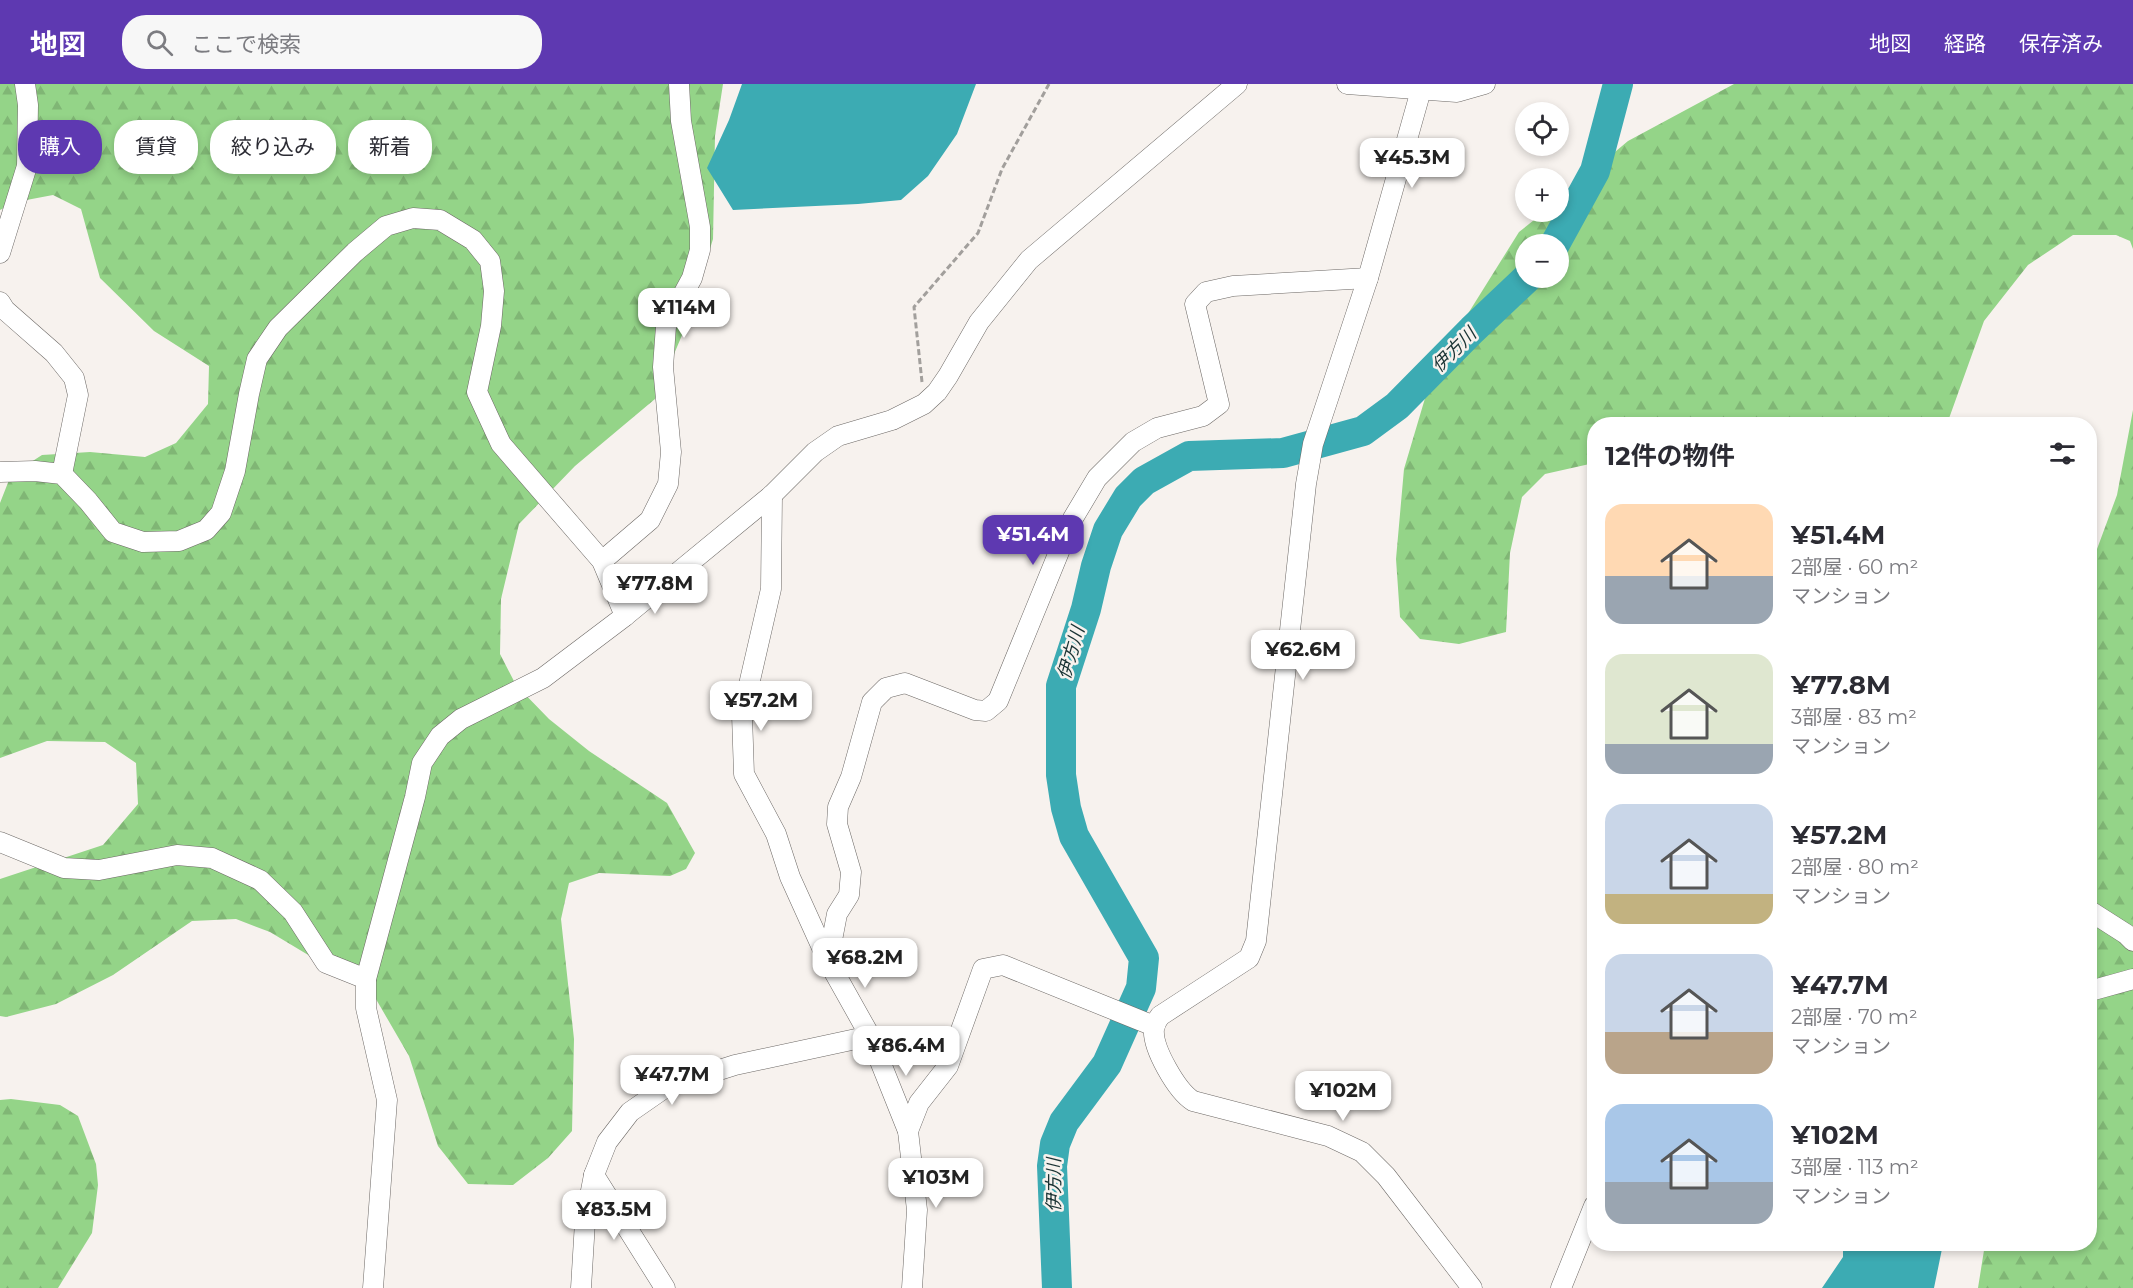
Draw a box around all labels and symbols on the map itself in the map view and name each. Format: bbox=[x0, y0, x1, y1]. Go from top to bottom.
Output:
pin: ¥45.3M bbox=[1363, 138, 1461, 189]
pin: ¥114M bbox=[642, 288, 726, 339]
water label: 伊方川 bbox=[1427, 322, 1482, 377]
pin: ¥51.4M bbox=[984, 515, 1082, 566]
pin: ¥77.8M bbox=[606, 564, 704, 615]
water label: 伊方川 bbox=[1053, 622, 1090, 682]
pin: ¥62.6M bbox=[1254, 630, 1352, 681]
pin: ¥57.2M bbox=[712, 681, 810, 732]
pin: ¥68.2M bbox=[816, 938, 914, 989]
pin: ¥86.4M bbox=[857, 1026, 955, 1077]
pin: ¥47.7M bbox=[623, 1055, 721, 1106]
pin: ¥102M bbox=[1301, 1071, 1385, 1122]
water label: 伊方川 bbox=[1043, 1156, 1065, 1212]
pin: ¥103M bbox=[894, 1158, 978, 1209]
pin: ¥83.5M bbox=[565, 1190, 663, 1241]

